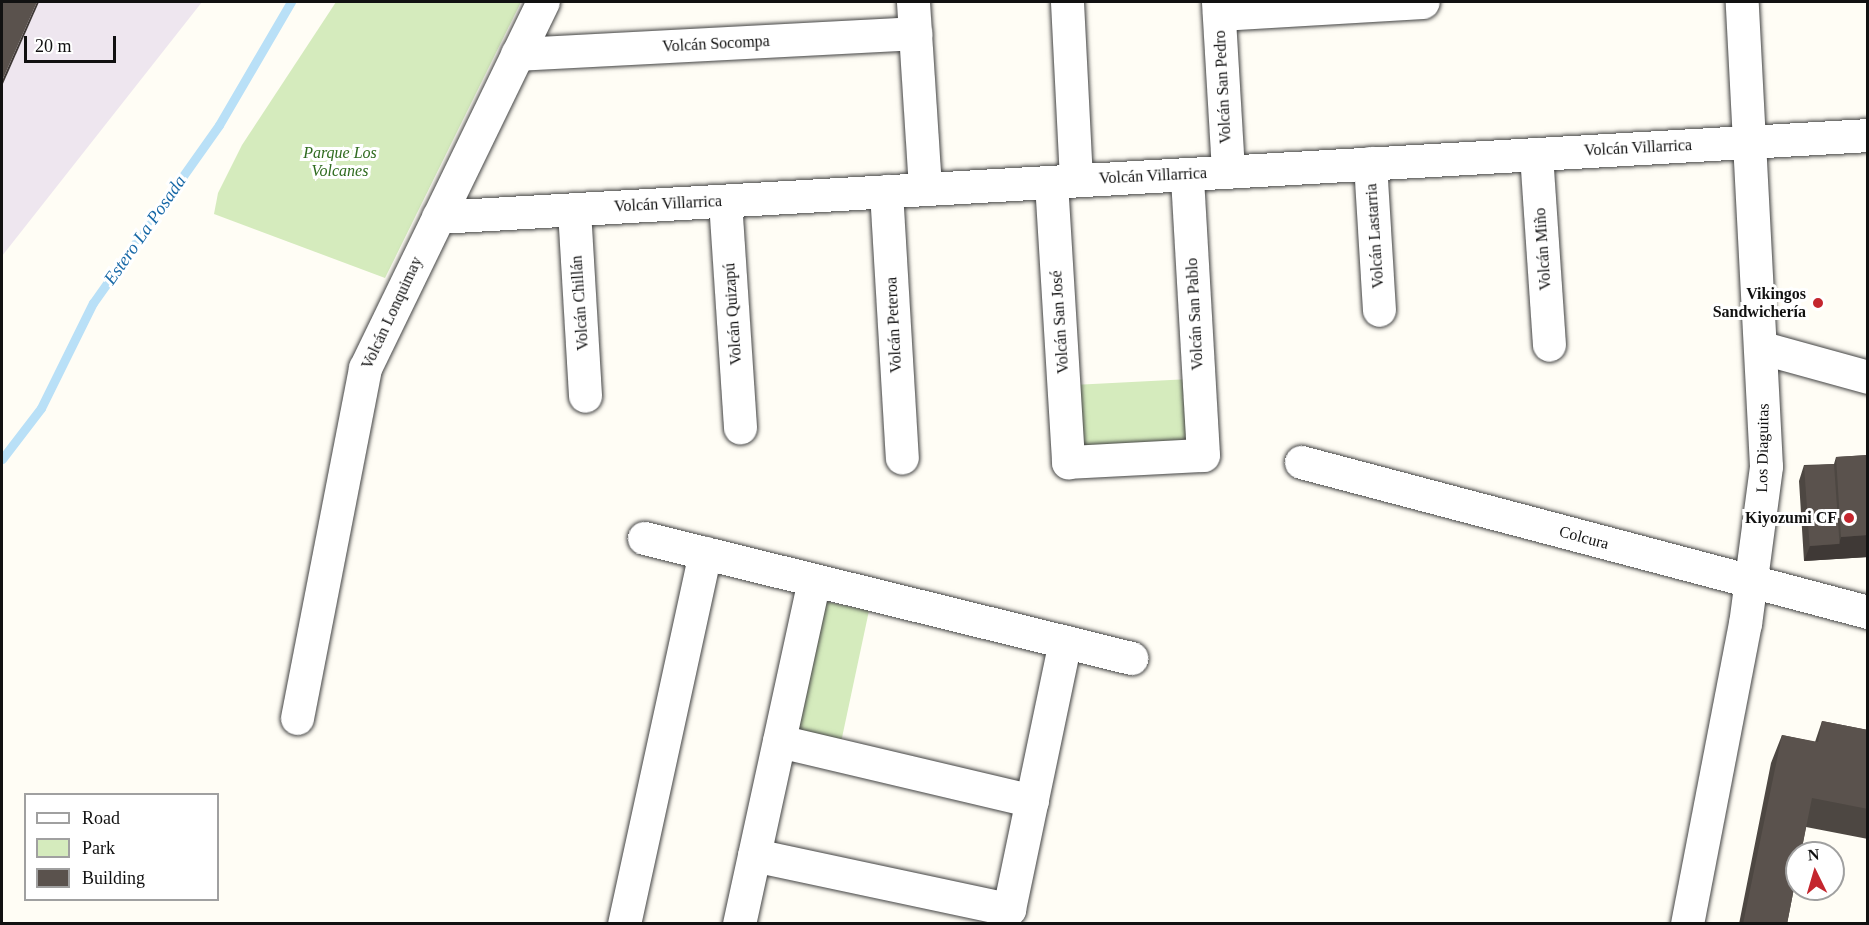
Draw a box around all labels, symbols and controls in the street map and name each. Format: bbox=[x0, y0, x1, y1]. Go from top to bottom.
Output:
scale bar bbox=[27, 24, 118, 62]
street label: Volcán San Pedro bbox=[1210, 30, 1236, 144]
street label: Volcán Socompa bbox=[662, 32, 770, 56]
text: 20 m bbox=[35, 36, 72, 56]
street label: Volcán Villarrica bbox=[1583, 136, 1693, 160]
park label: Parque Los Volcanes bbox=[303, 143, 377, 181]
street label: Volcán Villarrica bbox=[1098, 164, 1208, 188]
water label: Estero La Posada bbox=[99, 171, 191, 289]
street label: Volcán Lastarria bbox=[1362, 183, 1388, 289]
street label: Volcán Villarrica bbox=[613, 192, 723, 216]
street label: Volcán Miño bbox=[1531, 207, 1555, 291]
street label: Volcán Lonquimay bbox=[358, 254, 426, 372]
street label: Volcán Chillán bbox=[567, 255, 593, 351]
street label: Volcán San Pablo bbox=[1182, 257, 1208, 371]
street label: Volcán Quizapú bbox=[720, 262, 746, 366]
street label: Volcán San José bbox=[1047, 270, 1073, 374]
street label: Volcán Peteroa bbox=[882, 277, 906, 373]
place label: Vikingos Sandwichería bbox=[1713, 284, 1806, 322]
marker: Vikingos Sandwichería bbox=[1811, 296, 1825, 310]
street label: Los Diaguitas bbox=[1753, 403, 1773, 493]
place label: Kiyozumi CF bbox=[1745, 508, 1837, 528]
marker: Kiyozumi CF bbox=[1842, 511, 1856, 525]
street label: Colcura bbox=[1557, 522, 1611, 554]
legend bbox=[24, 793, 219, 901]
text: Road bbox=[82, 808, 120, 828]
text: Park bbox=[82, 838, 115, 858]
north arrow bbox=[1785, 841, 1845, 901]
text: N bbox=[1807, 846, 1820, 864]
text: Building bbox=[82, 868, 145, 888]

